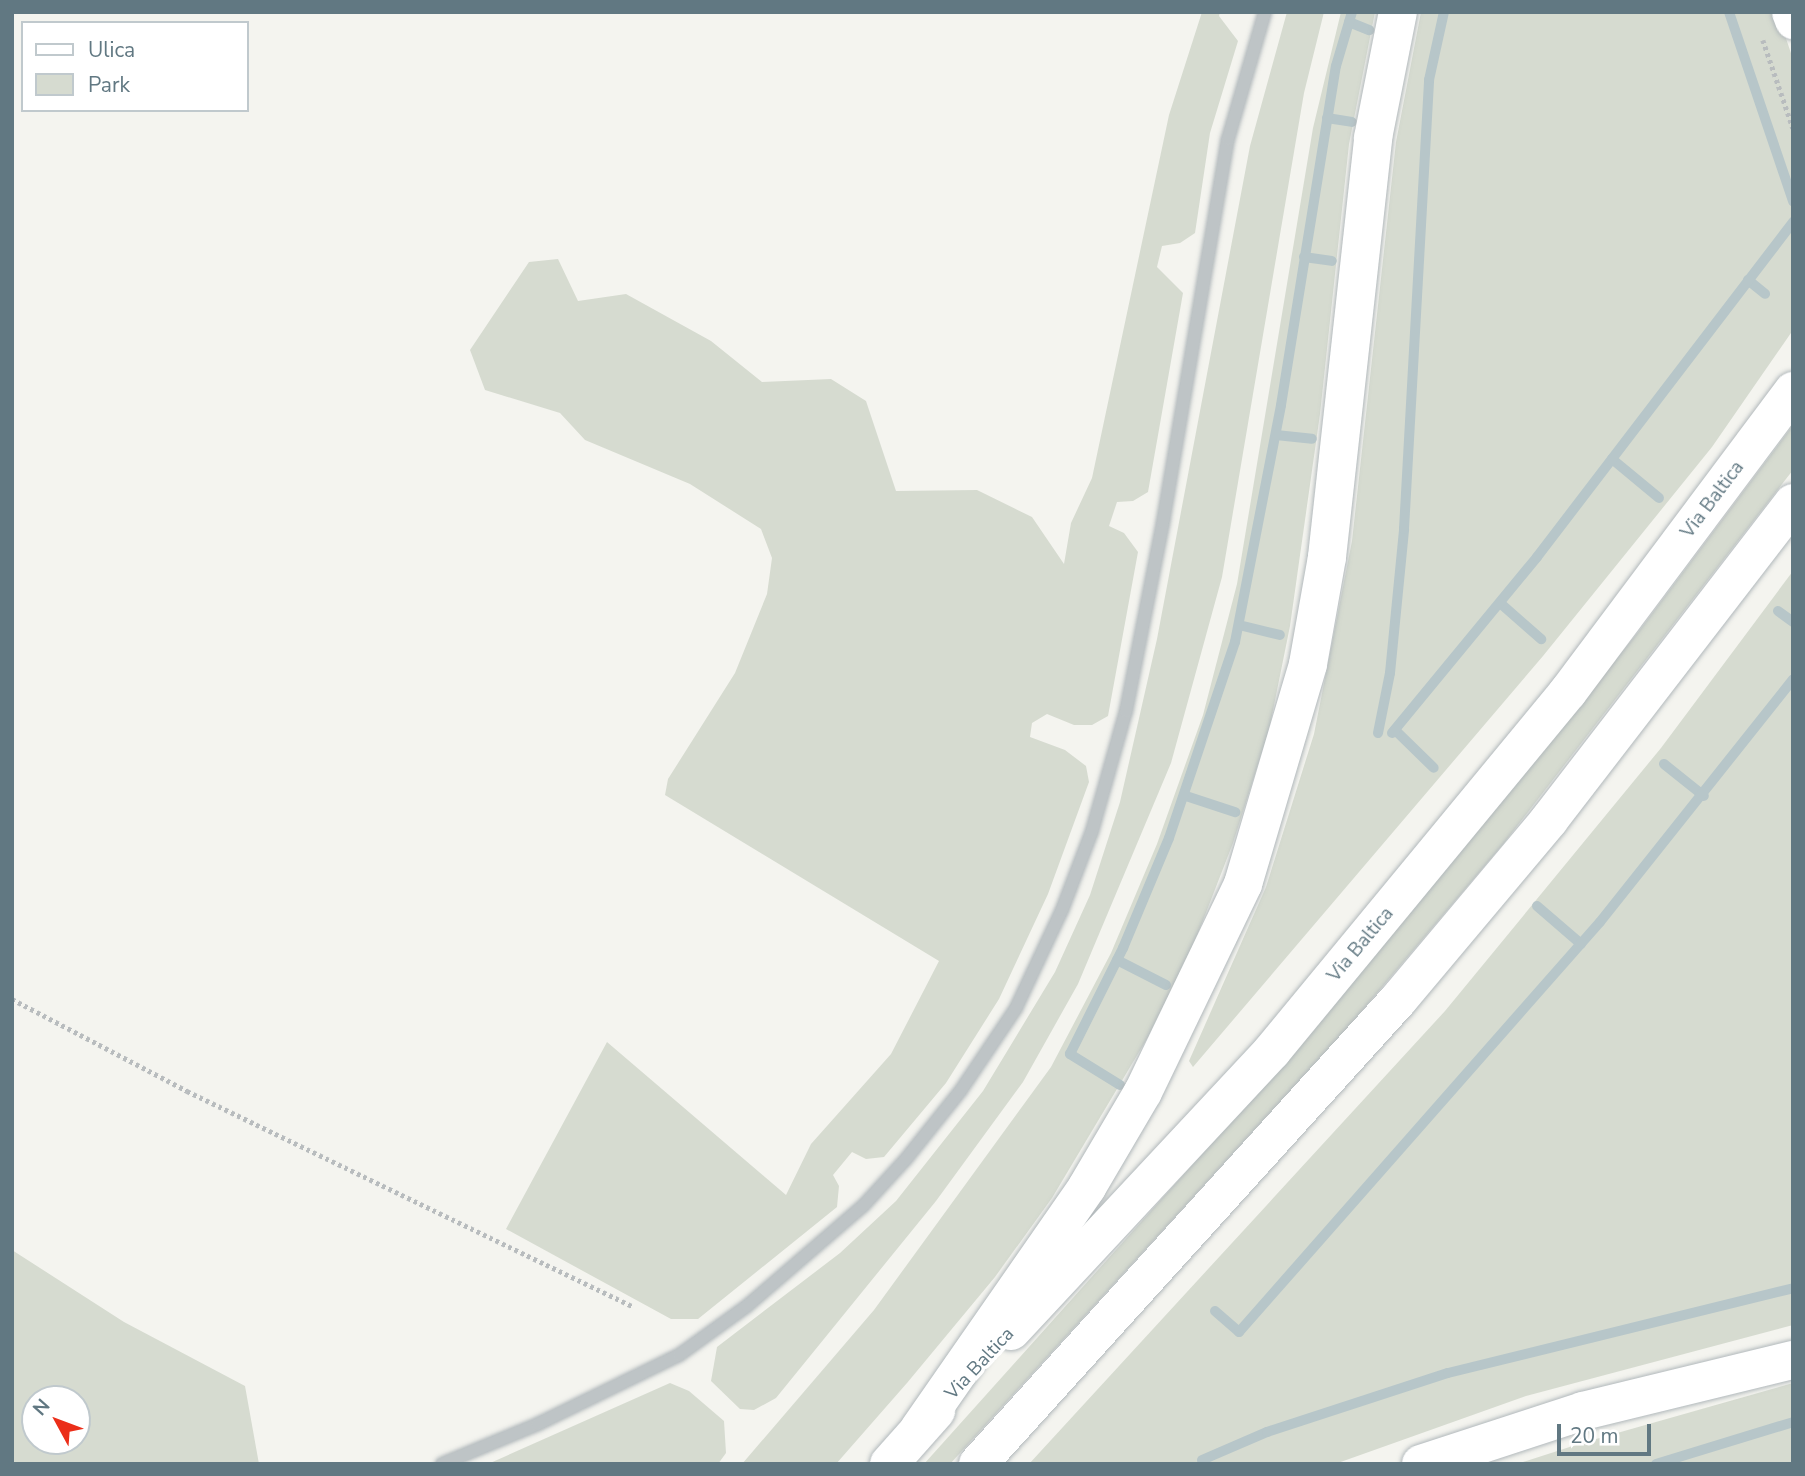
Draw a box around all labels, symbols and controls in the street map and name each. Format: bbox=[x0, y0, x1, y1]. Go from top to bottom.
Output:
legend bbox=[21, 21, 248, 112]
text: Ulica bbox=[88, 36, 135, 64]
text: Park bbox=[88, 71, 130, 99]
street label: Via Baltica bbox=[1677, 457, 1749, 543]
street label: Via Baltica bbox=[1323, 903, 1399, 987]
street label: Via Baltica bbox=[941, 1323, 1019, 1405]
north arrow bbox=[21, 1385, 91, 1455]
text: N bbox=[27, 1394, 56, 1421]
scale bar bbox=[1560, 1410, 1654, 1454]
text: 20 m bbox=[1570, 1422, 1619, 1450]

